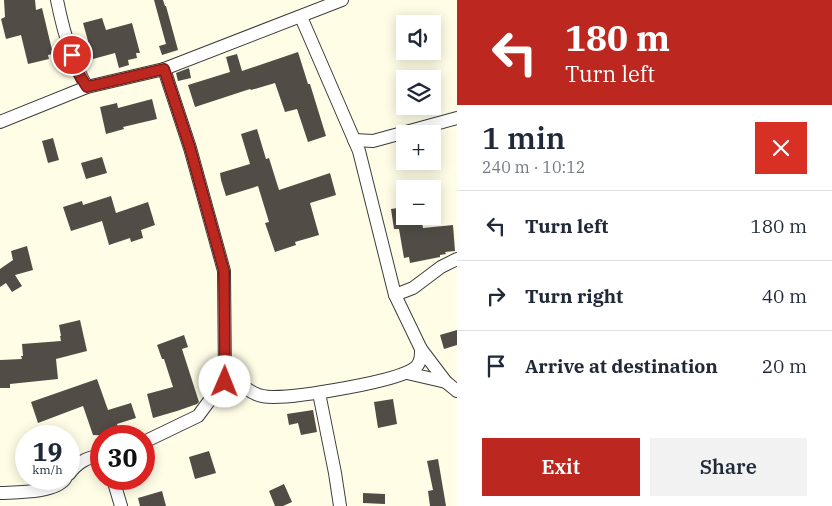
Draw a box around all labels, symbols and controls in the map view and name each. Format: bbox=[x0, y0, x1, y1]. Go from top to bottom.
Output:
map controls bbox=[396, 15, 441, 225]
button: sound bbox=[396, 15, 441, 60]
text: 180 m bbox=[565, 15, 670, 61]
icon: left bbox=[482, 20, 547, 85]
pin bbox=[51, 34, 93, 76]
icon: arrive bbox=[58, 41, 86, 69]
text: Turn left bbox=[565, 59, 655, 88]
button: layers bbox=[396, 70, 441, 115]
text: 1 min bbox=[482, 118, 565, 157]
button: close bbox=[755, 122, 807, 174]
button: + bbox=[396, 125, 441, 170]
text: 240 m · 10:12 bbox=[482, 157, 585, 177]
button: − bbox=[396, 180, 441, 225]
icon: left bbox=[482, 212, 510, 240]
text: Turn left bbox=[525, 214, 608, 238]
text: 180 m bbox=[750, 214, 807, 238]
icon: right bbox=[482, 282, 510, 310]
text: Turn right bbox=[525, 284, 623, 308]
text: 40 m bbox=[762, 284, 807, 308]
icon: arrive bbox=[482, 352, 510, 380]
text: Arrive at destination bbox=[525, 354, 718, 378]
text: 20 m bbox=[762, 354, 807, 378]
position arrow bbox=[198, 355, 250, 407]
speed limit sign: 30 bbox=[90, 425, 155, 490]
text: 19 bbox=[32, 435, 63, 468]
button: Exit bbox=[482, 438, 640, 496]
button: Share bbox=[650, 438, 807, 496]
text: km/h bbox=[32, 462, 63, 477]

